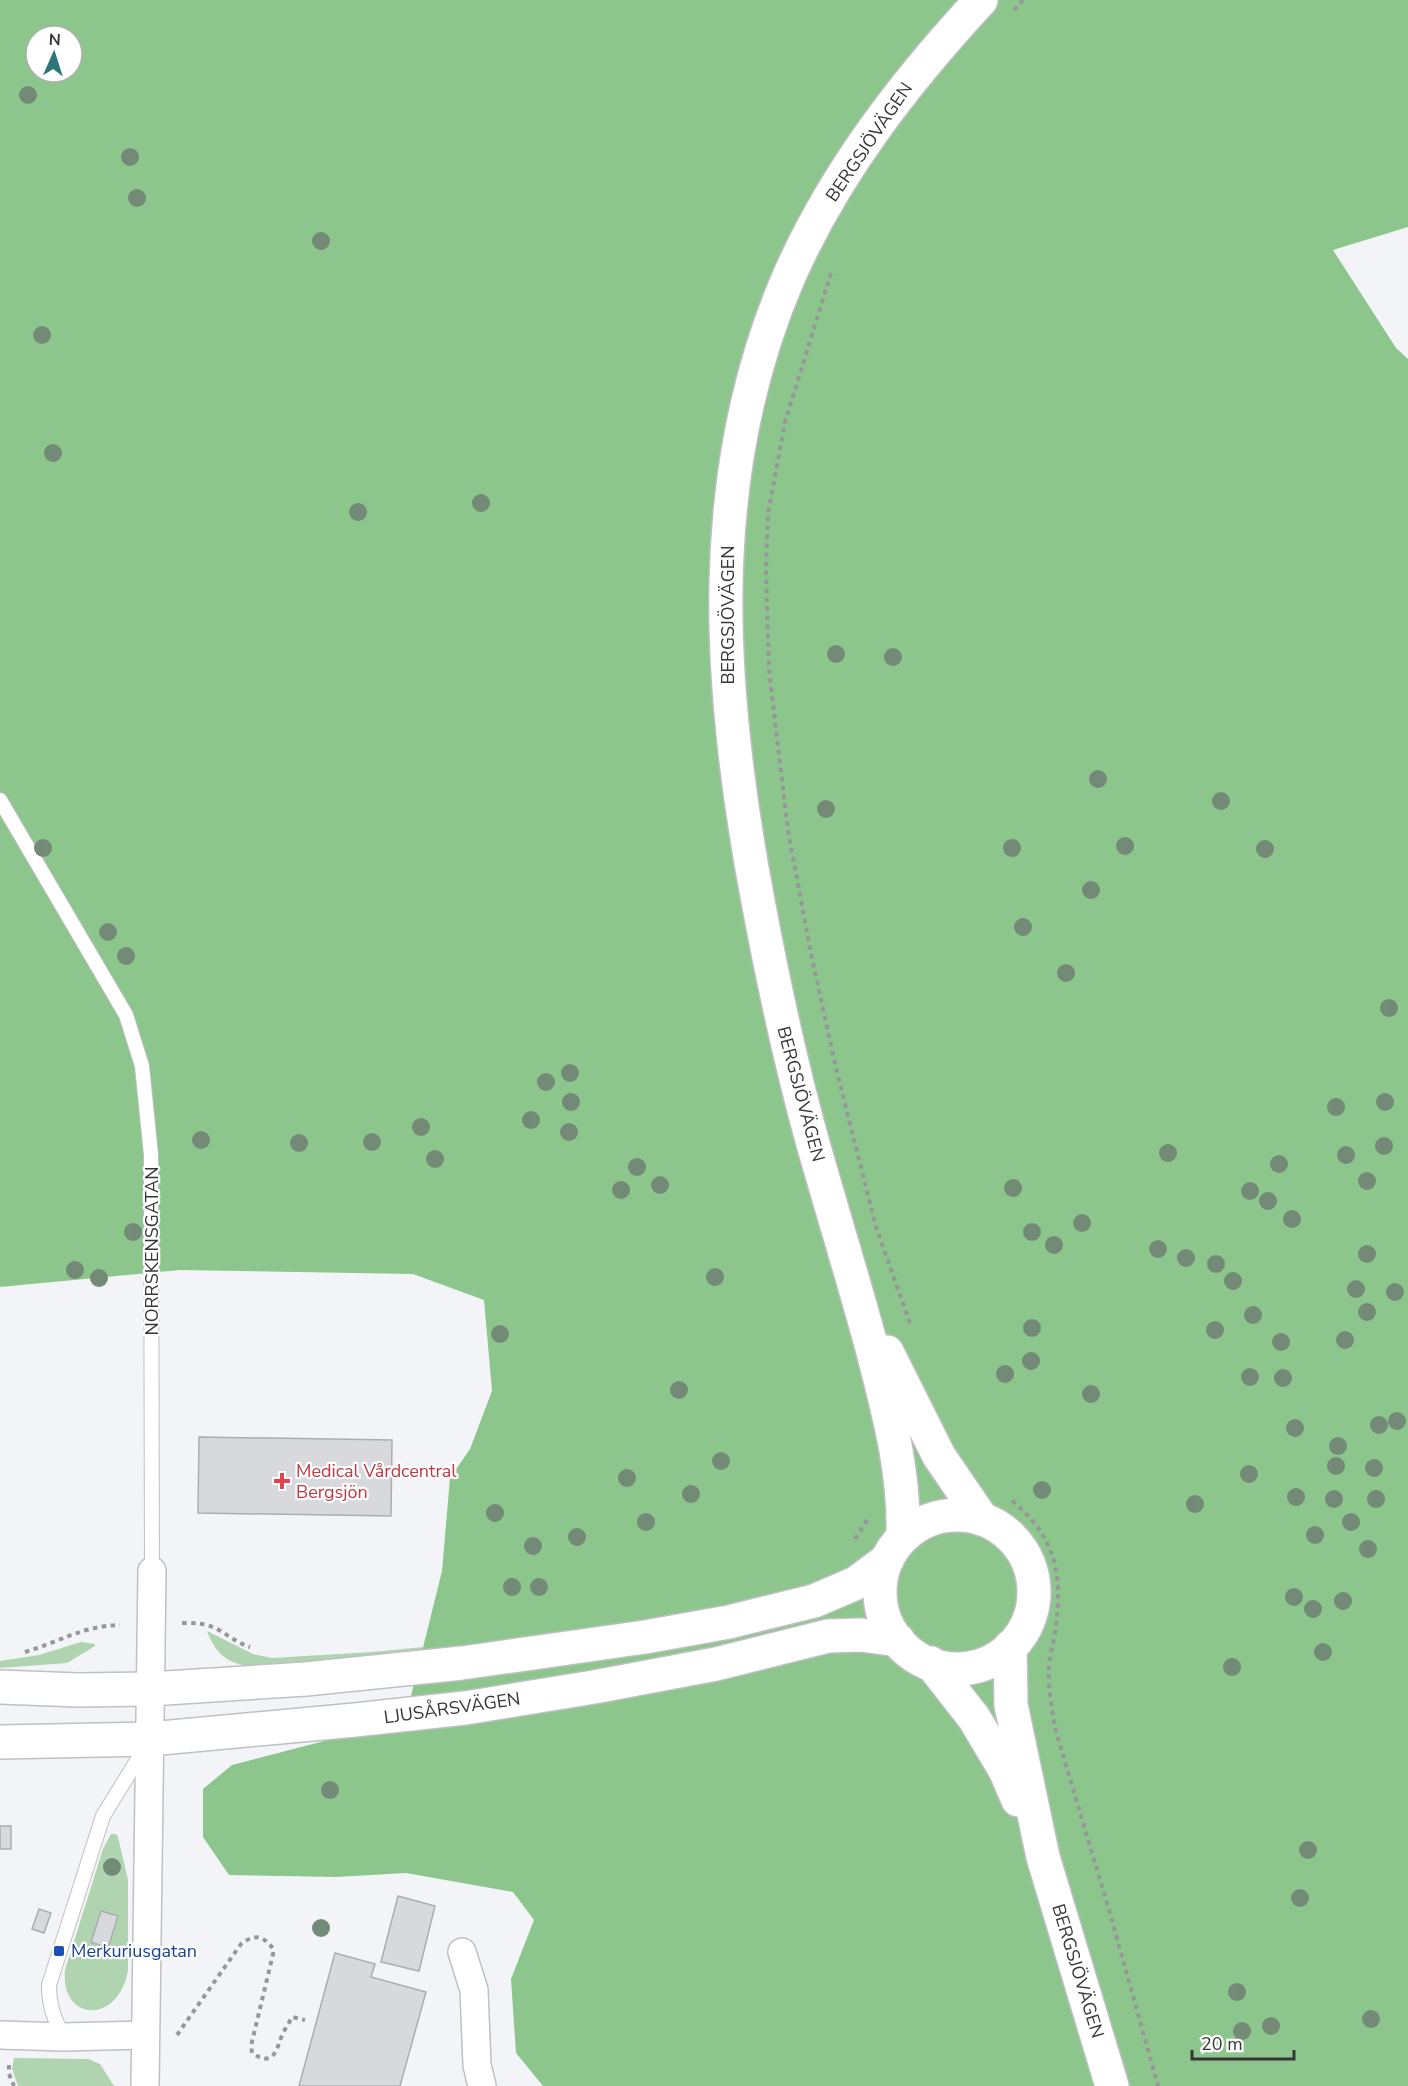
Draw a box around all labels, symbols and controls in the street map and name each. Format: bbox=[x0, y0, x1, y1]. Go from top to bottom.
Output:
north arrow bbox=[24, 24, 84, 84]
text: N bbox=[48, 29, 61, 51]
street label: BERGSJÖVÄGEN bbox=[820, 78, 918, 206]
street label: BERGSJÖVÄGEN bbox=[716, 545, 740, 685]
street label: BERGSJÖVÄGEN bbox=[771, 1024, 831, 1164]
street label: NORRSKENSGATAN bbox=[140, 1166, 164, 1336]
place label: Medical Vårdcentral Bergsjön bbox=[296, 1459, 457, 1504]
marker: Medical Vårdcentral Bergsjön bbox=[273, 1472, 291, 1490]
street label: LJUSÅRSVÄGEN bbox=[382, 1687, 522, 1729]
street label: BERGSJÖVÄGEN bbox=[1046, 1901, 1110, 2041]
place label: Merkuriusgatan bbox=[71, 1939, 197, 1963]
marker: Merkuriusgatan bbox=[52, 1944, 66, 1958]
scale bar bbox=[1192, 2023, 1294, 2061]
text: 20 m bbox=[1201, 2032, 1243, 2056]

